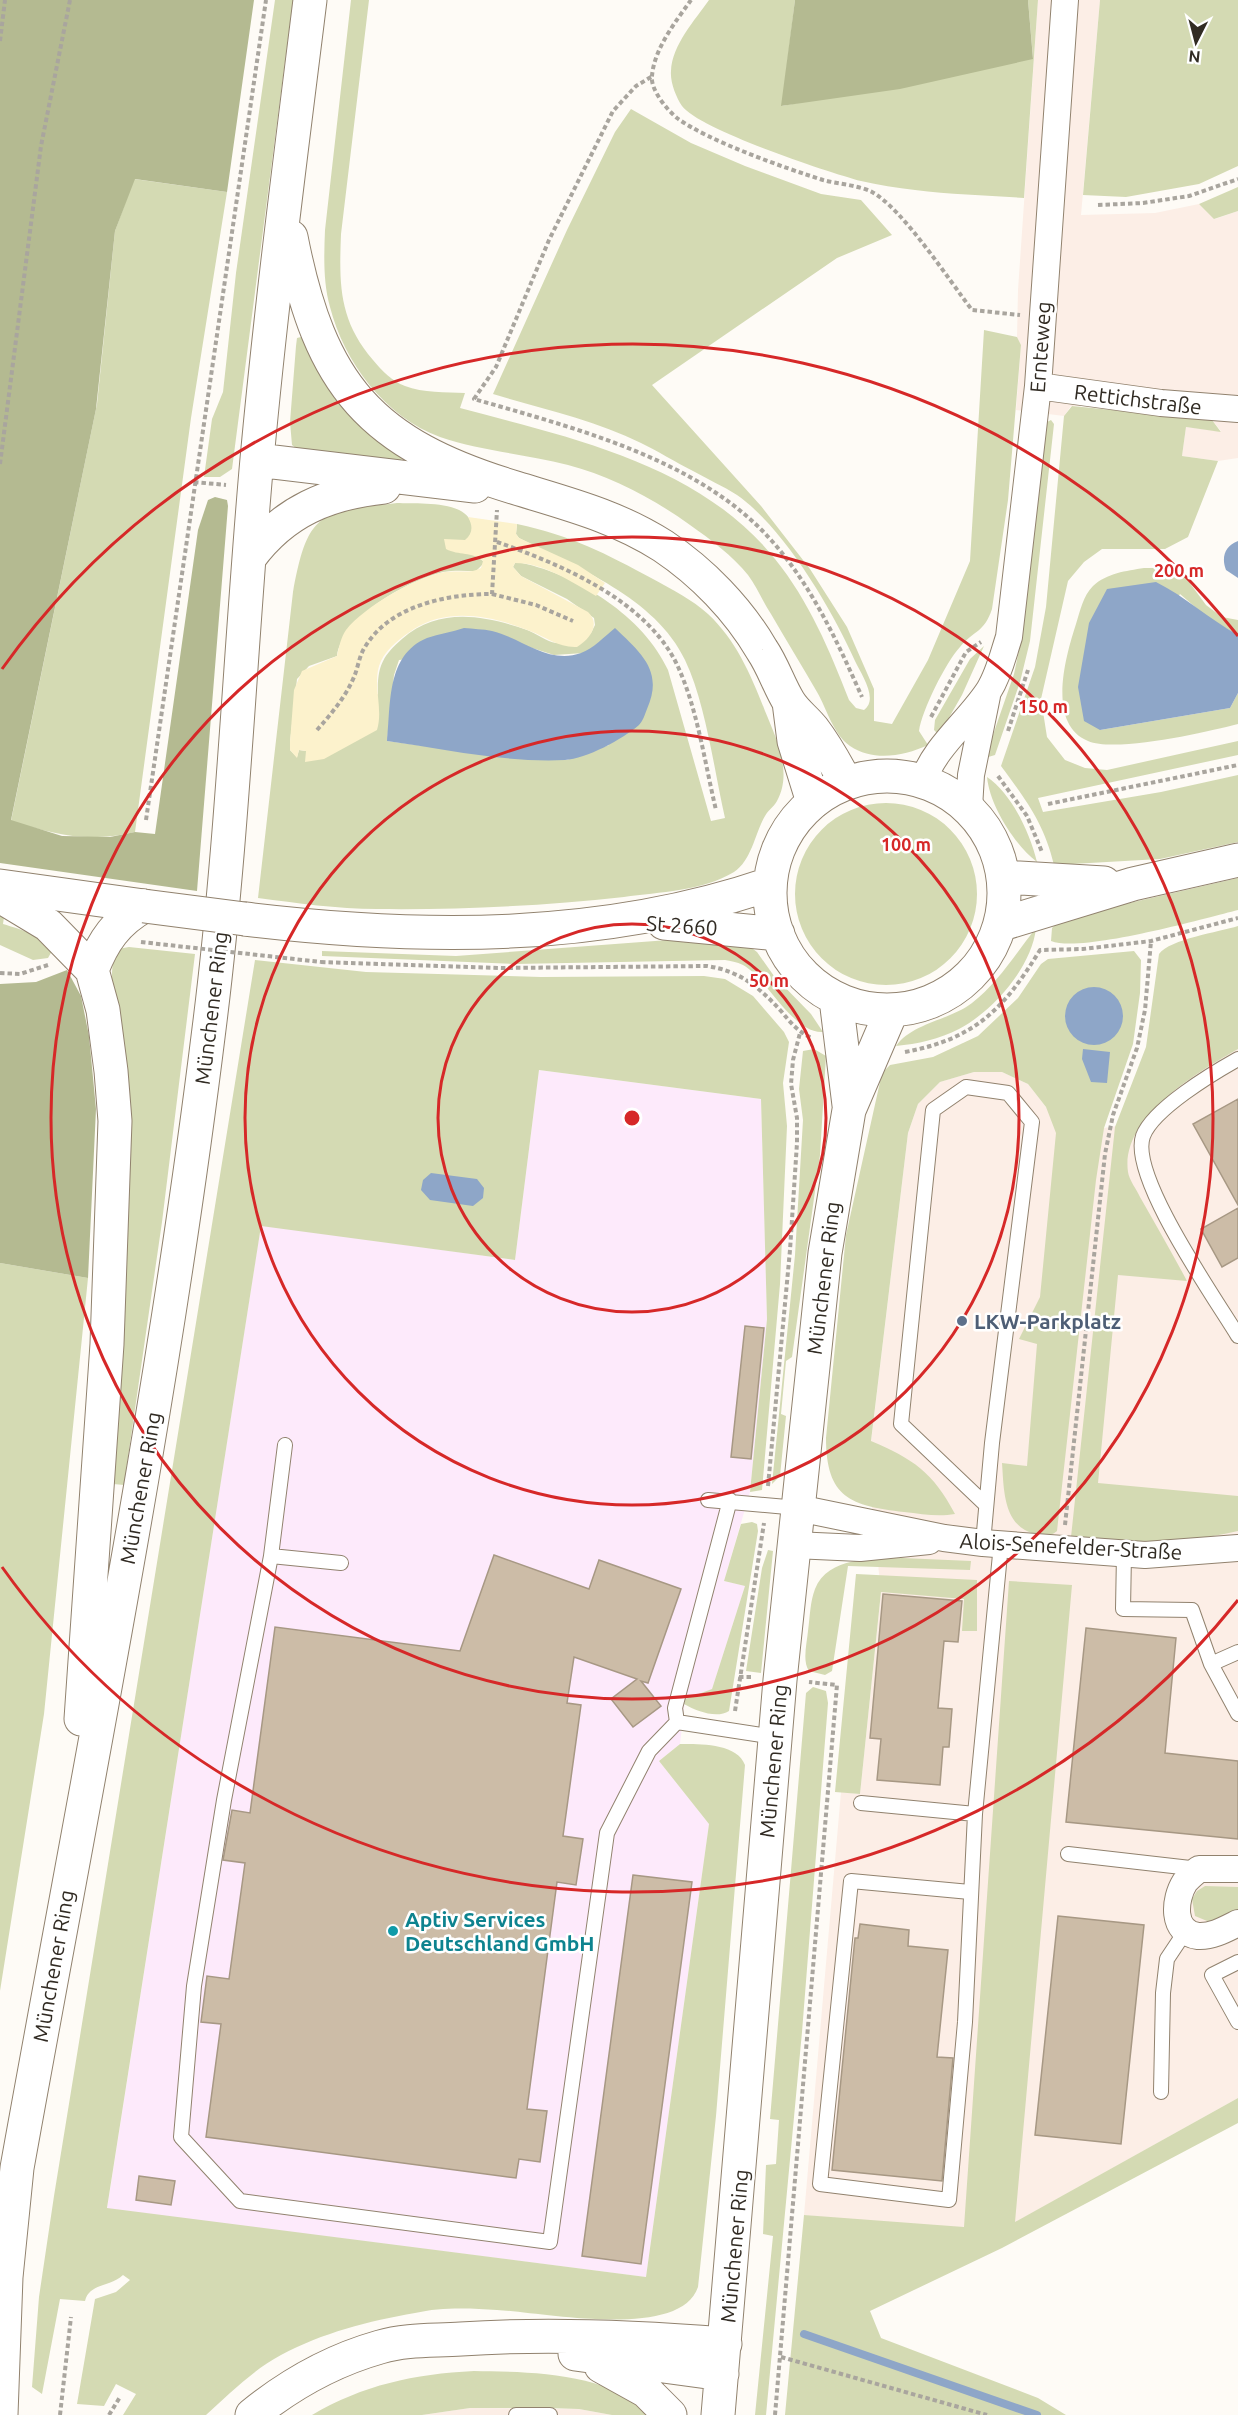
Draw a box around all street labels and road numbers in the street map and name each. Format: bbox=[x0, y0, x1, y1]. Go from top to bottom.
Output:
street label: Ernteweg bbox=[1025, 301, 1055, 393]
street label: Rettichstraße bbox=[1073, 379, 1203, 419]
street label: St 2660 bbox=[646, 911, 718, 939]
street label: Münchener Ring bbox=[190, 930, 232, 1086]
street label: Münchener Ring bbox=[802, 1200, 844, 1356]
street label: Münchener Ring bbox=[115, 1410, 165, 1566]
street label: Alois-Senefelder-Straße bbox=[959, 1528, 1183, 1564]
street label: Münchener Ring bbox=[754, 1683, 792, 1839]
street label: Münchener Ring bbox=[28, 1888, 78, 2044]
street label: Münchener Ring bbox=[715, 2168, 753, 2324]

